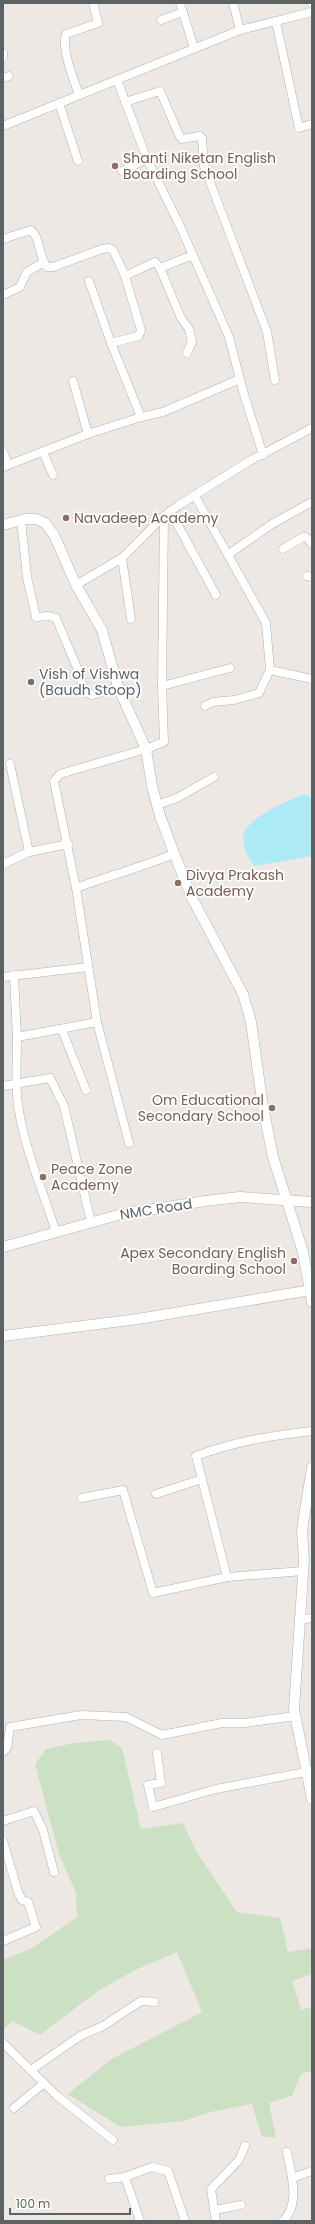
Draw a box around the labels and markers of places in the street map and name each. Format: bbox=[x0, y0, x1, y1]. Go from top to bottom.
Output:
place label: Shanti Niketan English Boarding School bbox=[123, 148, 276, 184]
marker: Shanti Niketan English Boarding School bbox=[110, 161, 120, 171]
place label: Navadeep Academy bbox=[74, 508, 219, 528]
marker: Navadeep Academy bbox=[61, 513, 71, 523]
place label: Vish of Vishwa (Baudh Stoop) bbox=[39, 664, 142, 700]
marker: Vish of Vishwa (Baudh Stoop) bbox=[26, 677, 36, 687]
place label: Divya Prakash Academy bbox=[186, 865, 284, 901]
marker: Divya Prakash Academy bbox=[173, 878, 183, 888]
place label: Om Educational Secondary School bbox=[138, 1090, 264, 1126]
marker: Om Educational Secondary School bbox=[267, 1103, 277, 1113]
place label: Peace Zone Academy bbox=[51, 1159, 133, 1195]
marker: Peace Zone Academy bbox=[38, 1172, 48, 1182]
place label: Apex Secondary English Boarding School bbox=[120, 1243, 286, 1279]
marker: Apex Secondary English Boarding School bbox=[289, 1256, 299, 1266]

